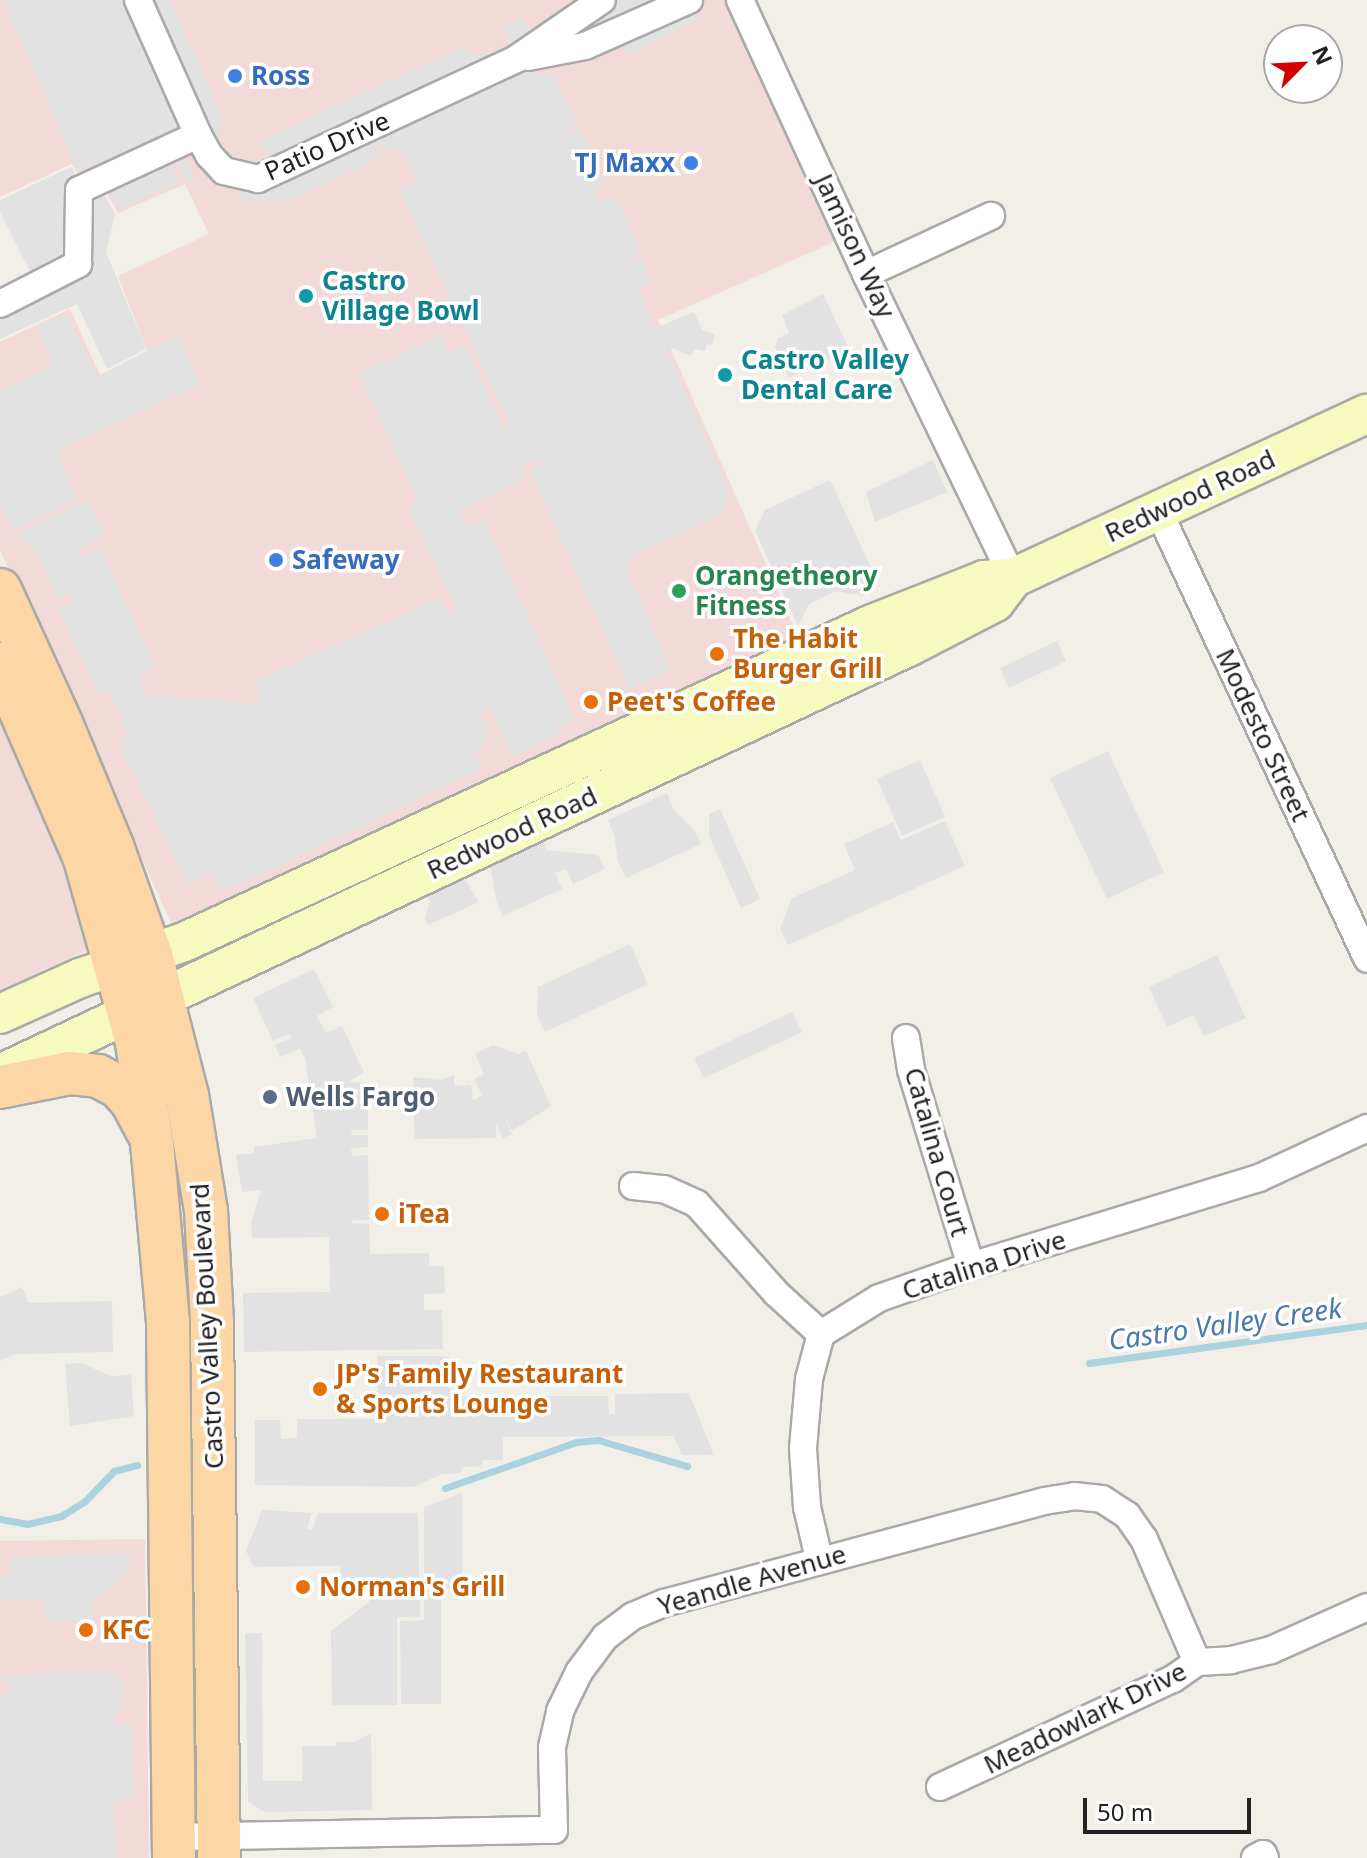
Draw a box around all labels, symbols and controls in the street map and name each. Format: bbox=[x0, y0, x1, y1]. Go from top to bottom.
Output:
north arrow bbox=[1263, 24, 1343, 104]
text: N bbox=[1306, 41, 1340, 69]
place label: Ross bbox=[251, 60, 310, 92]
marker: Ross bbox=[226, 67, 244, 85]
street label: Patio Drive bbox=[260, 105, 394, 187]
place label: TJ Maxx bbox=[574, 147, 675, 179]
marker: TJ Maxx bbox=[682, 154, 700, 172]
street label: Jamison Way bbox=[808, 169, 902, 323]
place label: Castro Village Bowl bbox=[322, 265, 479, 326]
marker: Castro Village Bowl bbox=[297, 287, 315, 305]
place label: Castro Valley Dental Care bbox=[741, 344, 909, 406]
marker: Castro Valley Dental Care bbox=[716, 366, 734, 384]
street label: Redwood Road bbox=[1100, 443, 1280, 549]
place label: Safeway bbox=[292, 544, 400, 576]
marker: Safeway bbox=[267, 551, 285, 569]
place label: Orangetheory Fitness bbox=[695, 560, 878, 622]
marker: Orangetheory Fitness bbox=[670, 582, 688, 600]
place label: The Habit Burger Grill bbox=[733, 623, 883, 684]
street label: Modesto Street bbox=[1209, 644, 1317, 826]
marker: The Habit Burger Grill bbox=[708, 645, 726, 663]
place label: Peet's Coffee bbox=[607, 686, 776, 718]
marker: Peet's Coffee bbox=[582, 693, 600, 711]
street label: Redwood Road bbox=[422, 780, 602, 886]
street label: Catalina Court bbox=[898, 1064, 976, 1240]
place label: Wells Fargo bbox=[286, 1081, 435, 1113]
marker: Wells Fargo bbox=[261, 1088, 279, 1106]
street label: Castro Valley Boulevard bbox=[184, 1182, 230, 1470]
place label: iTea bbox=[398, 1198, 450, 1230]
marker: iTea bbox=[373, 1205, 391, 1223]
street label: Catalina Drive bbox=[898, 1224, 1070, 1306]
water label: Castro Valley Creek bbox=[1106, 1290, 1344, 1356]
place label: JP's Family Restaurant & Sports Lounge bbox=[336, 1358, 623, 1420]
marker: JP's Family Restaurant & Sports Lounge bbox=[311, 1380, 329, 1398]
street label: Yeandle Avenue bbox=[654, 1538, 850, 1622]
place label: Norman's Grill bbox=[319, 1571, 505, 1603]
marker: Norman's Grill bbox=[294, 1578, 312, 1596]
place label: KFC bbox=[102, 1614, 150, 1646]
marker: KFC bbox=[77, 1621, 95, 1639]
street label: Meadowlark Drive bbox=[979, 1655, 1191, 1781]
scale bar bbox=[1087, 1782, 1255, 1832]
text: 50 m bbox=[1097, 1795, 1153, 1828]

